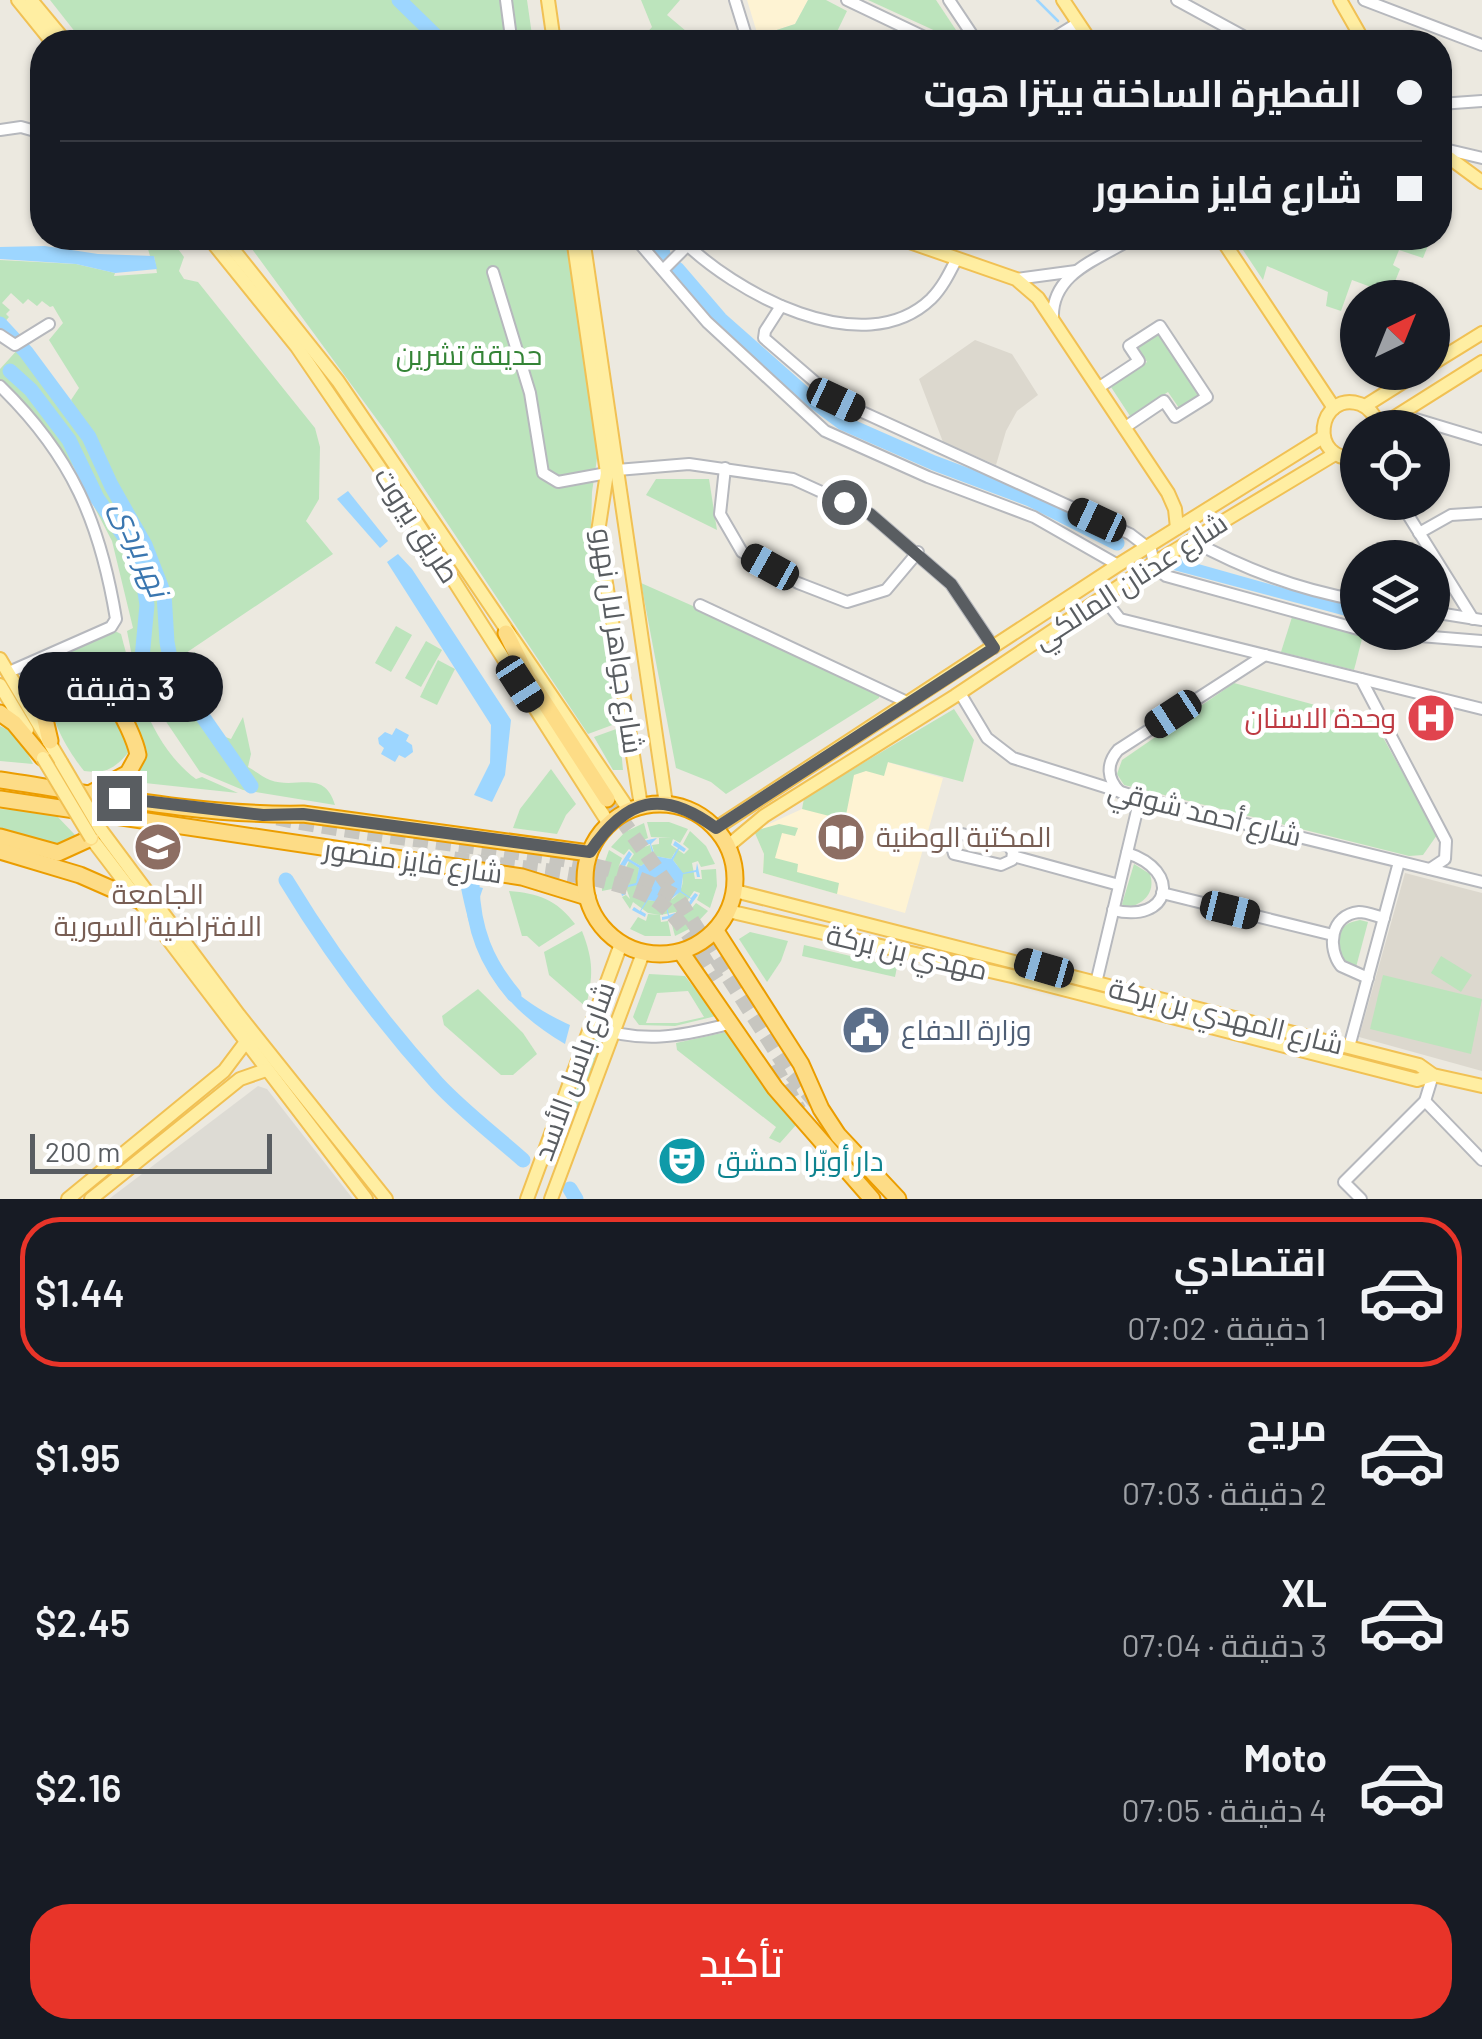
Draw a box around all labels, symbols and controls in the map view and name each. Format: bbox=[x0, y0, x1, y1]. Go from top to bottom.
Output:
text: الفطيرة الساخنة بيتزا هوت bbox=[924, 69, 1362, 115]
text: شارع فايز منصور bbox=[1094, 165, 1362, 211]
north arrow bbox=[1340, 280, 1450, 390]
map controls bbox=[1340, 280, 1450, 650]
park label: حديقة تشرين bbox=[396, 337, 542, 372]
car bbox=[802, 374, 870, 426]
button: locate bbox=[1340, 410, 1450, 520]
street label: طريق بيروت bbox=[367, 460, 468, 589]
route start bbox=[822, 480, 867, 525]
car bbox=[1063, 494, 1131, 546]
water label: نهر بردى bbox=[104, 495, 179, 605]
street label: شارع عدنان المالكي bbox=[1026, 505, 1236, 661]
street label: شارع جواهر لال نهرو bbox=[583, 526, 652, 756]
car bbox=[736, 539, 804, 595]
button: layers bbox=[1340, 540, 1450, 650]
car bbox=[491, 651, 549, 717]
callout: 3 دقيقة bbox=[17, 653, 222, 723]
text: 3 دقيقة bbox=[66, 668, 175, 706]
car bbox=[1140, 685, 1206, 743]
hospital icon: وحدة الاسنان bbox=[1405, 692, 1457, 744]
place label: وحدة الاسنان bbox=[1244, 700, 1396, 735]
street label: شارع أحمد شوقي bbox=[1104, 772, 1305, 858]
route end bbox=[97, 776, 142, 821]
library icon: المكتبة الوطنية bbox=[815, 811, 867, 863]
place label: المكتبة الوطنية bbox=[876, 819, 1052, 853]
school or university icon: الجامعة الافتراضية السورية bbox=[132, 821, 184, 873]
street label: شارع فايز منصور bbox=[319, 830, 505, 892]
place label: الجامعة الافتراضية السورية bbox=[54, 876, 262, 942]
car bbox=[1197, 888, 1263, 932]
street label: مهدي بن بركة bbox=[822, 916, 991, 992]
car bbox=[1011, 945, 1077, 991]
street label: شارع المهدي بن بركة bbox=[1104, 969, 1347, 1066]
street label: شارع باسل الأسد bbox=[525, 977, 624, 1166]
public building icon: وزارة الدفاع bbox=[840, 1004, 892, 1056]
place label: وزارة الدفاع bbox=[901, 1012, 1031, 1049]
scale bar bbox=[30, 1129, 272, 1174]
text: 200 m bbox=[45, 1134, 120, 1168]
theatre icon: دار أوبّرا دمشق bbox=[656, 1135, 708, 1187]
place label: دار أوبّرا دمشق bbox=[717, 1143, 883, 1178]
text: اقتصادي bbox=[1174, 1238, 1327, 1284]
icon: car bbox=[1357, 1247, 1447, 1337]
text: $1.44 bbox=[35, 1269, 125, 1315]
text: 1 دقيقة · 07:02 bbox=[1127, 1308, 1327, 1346]
text: مريح bbox=[1247, 1403, 1327, 1449]
icon: car bbox=[1357, 1412, 1447, 1502]
text: $1.95 bbox=[35, 1434, 121, 1480]
text: 2 دقيقة · 07:03 bbox=[1122, 1473, 1327, 1511]
text: XL bbox=[1281, 1569, 1327, 1615]
icon: car bbox=[1357, 1577, 1447, 1667]
text: $2.45 bbox=[35, 1599, 130, 1645]
text: 3 دقيقة · 07:04 bbox=[1122, 1625, 1327, 1663]
text: Moto bbox=[1244, 1734, 1327, 1780]
icon: car bbox=[1357, 1742, 1447, 1832]
text: $2.16 bbox=[35, 1764, 121, 1810]
text: 4 دقيقة · 07:05 bbox=[1122, 1790, 1327, 1828]
button: تأكيد bbox=[30, 1904, 1452, 2019]

